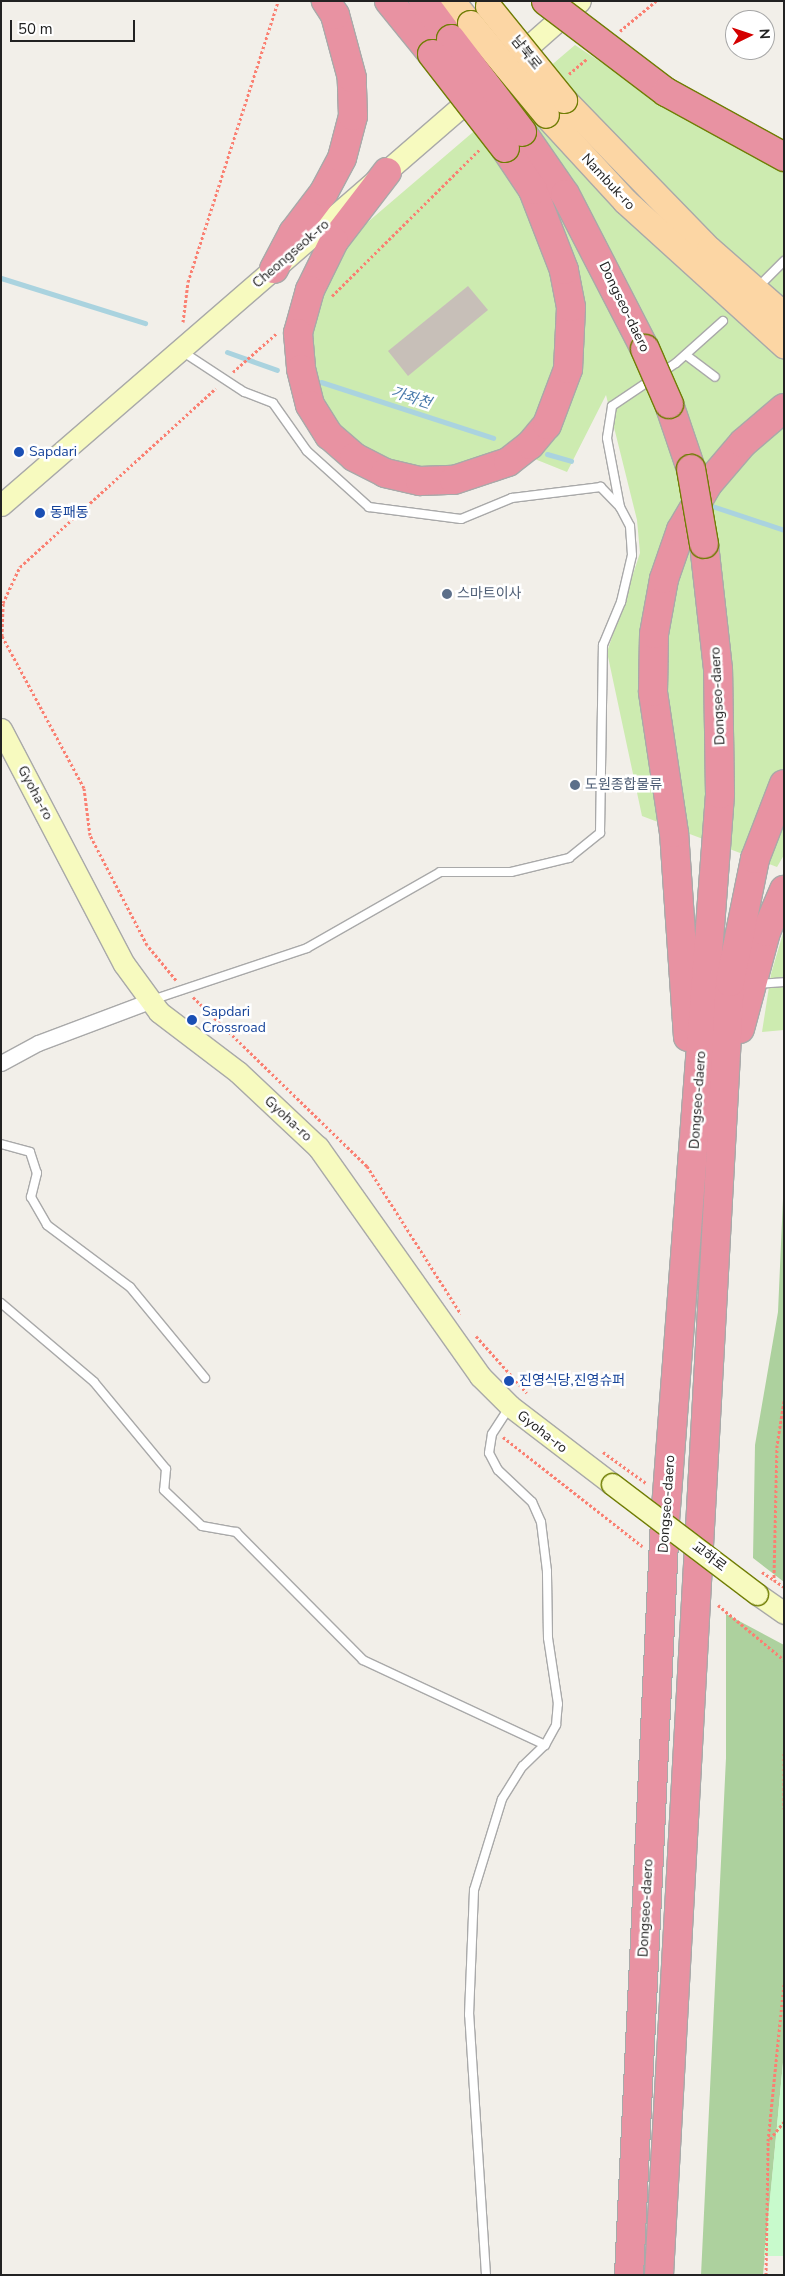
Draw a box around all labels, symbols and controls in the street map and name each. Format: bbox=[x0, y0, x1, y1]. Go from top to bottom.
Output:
scale bar bbox=[12, 10, 138, 42]
north arrow bbox=[725, 10, 775, 60]
text: 50 m bbox=[18, 19, 53, 39]
text: N bbox=[755, 28, 774, 40]
street label: 남북로 bbox=[507, 33, 545, 73]
street label: Nambuk-ro bbox=[578, 150, 638, 214]
street label: Cheongseok-ro bbox=[249, 216, 333, 292]
street label: Dongseo-daero bbox=[595, 259, 653, 355]
water label: 가좌천 bbox=[389, 383, 433, 413]
place label: Sapdari bbox=[29, 444, 77, 460]
marker: Sapdari bbox=[13, 446, 25, 458]
place label: 동패동 bbox=[50, 505, 89, 521]
marker: 동패동 bbox=[34, 507, 46, 519]
place label: 스마트이사 bbox=[457, 586, 521, 602]
marker: 스마트이사 bbox=[441, 588, 453, 600]
street label: Dongseo-daero bbox=[707, 646, 729, 746]
street label: Gyoha-ro bbox=[14, 763, 56, 823]
place label: 도원종합물류 bbox=[585, 777, 662, 793]
marker: 도원종합물류 bbox=[569, 779, 581, 791]
place label: Sapdari Crossroad bbox=[202, 1004, 266, 1036]
marker: Sapdari Crossroad bbox=[186, 1014, 198, 1026]
street label: Dongseo-daero bbox=[686, 1050, 710, 1150]
street label: Gyoha-ro bbox=[261, 1093, 315, 1145]
place label: 진영식당,진영슈퍼 bbox=[519, 1373, 625, 1389]
marker: 진영식당,진영슈퍼 bbox=[503, 1375, 515, 1387]
street label: Gyoha-ro bbox=[514, 1407, 570, 1457]
street label: Dongseo-daero bbox=[655, 1454, 679, 1554]
street label: 교하로 bbox=[689, 1539, 729, 1575]
street label: Dongseo-daero bbox=[635, 1858, 657, 1958]

